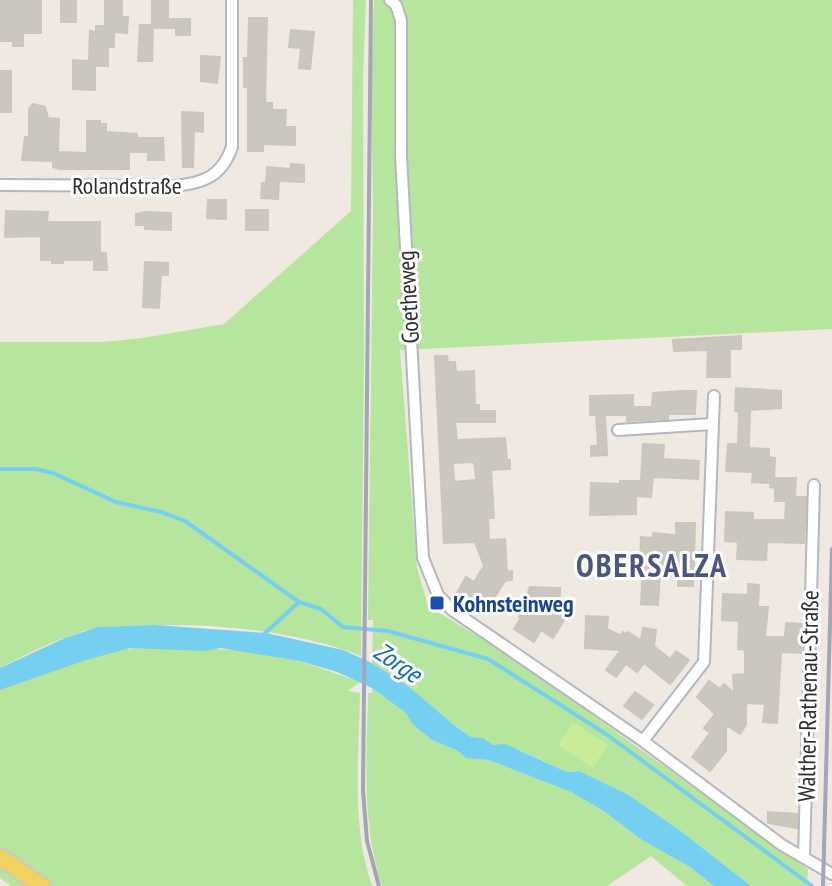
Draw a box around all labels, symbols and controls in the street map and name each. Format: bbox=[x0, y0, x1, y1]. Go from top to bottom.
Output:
street label: Rolandstraße bbox=[72, 170, 182, 201]
street label: Goetheweg bbox=[390, 250, 426, 344]
district label: OBERSALZA bbox=[576, 544, 728, 586]
place label: Kohnsteinweg bbox=[453, 588, 574, 619]
street label: Walther-Rathenau-Straße bbox=[791, 590, 825, 802]
marker: Kohnsteinweg bbox=[428, 594, 446, 612]
water label: Zorge bbox=[368, 634, 430, 691]

